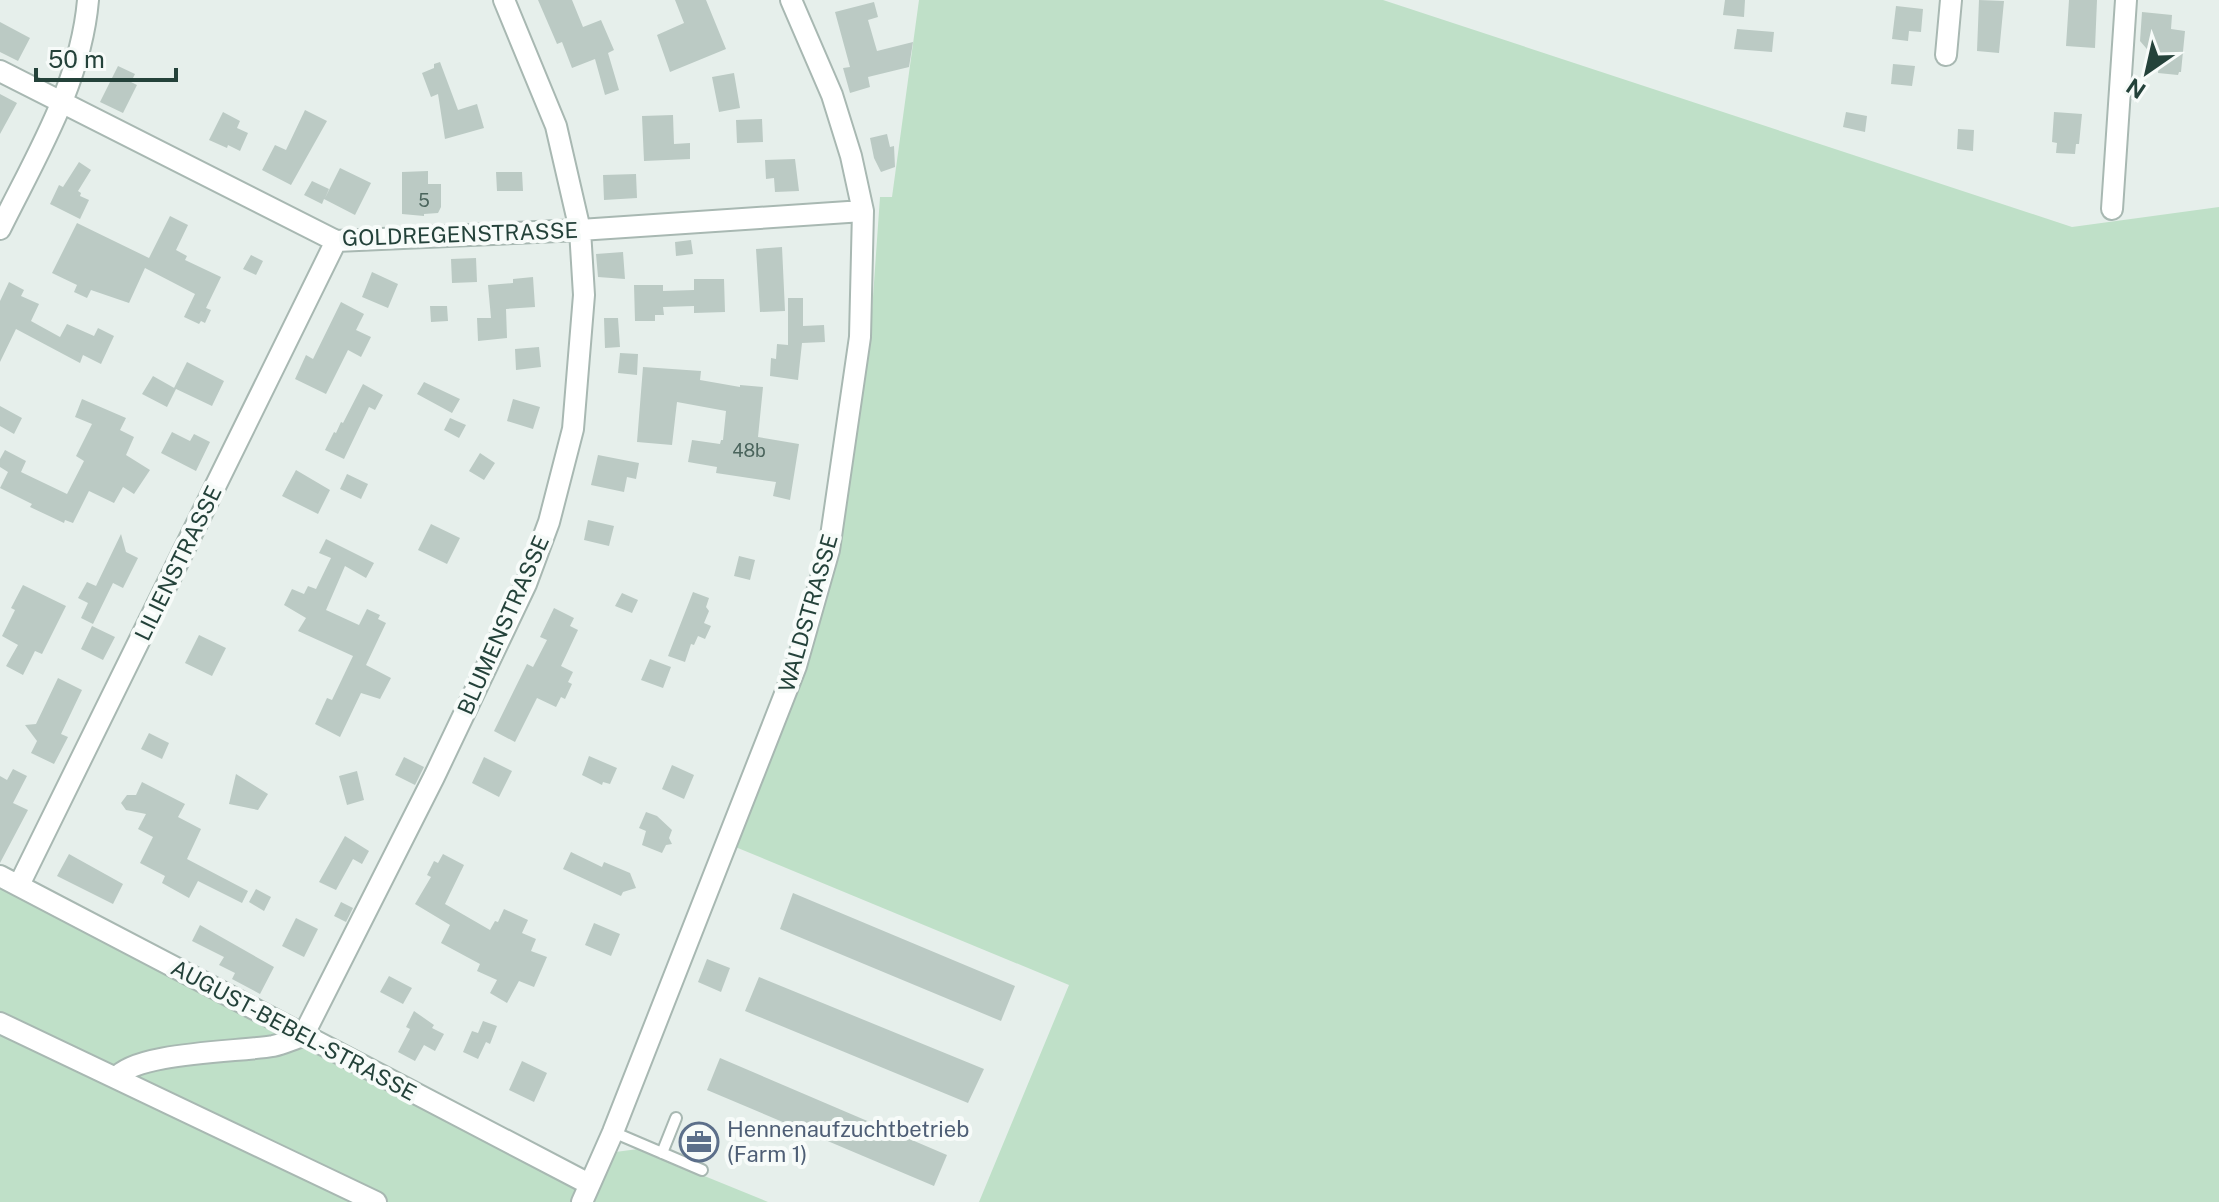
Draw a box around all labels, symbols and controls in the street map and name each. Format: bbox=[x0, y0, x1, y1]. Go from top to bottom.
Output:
scale bar bbox=[36, 32, 176, 82]
north arrow bbox=[2107, 32, 2187, 112]
text: 50 m bbox=[48, 45, 105, 73]
text: N bbox=[2121, 73, 2150, 104]
house number: 5 bbox=[418, 190, 430, 211]
street label: GOLDREGENSTRASSE bbox=[342, 217, 578, 251]
house number: 48b bbox=[732, 440, 766, 461]
street label: LILIENSTRASSE bbox=[129, 481, 227, 645]
street label: BLUMENSTRASSE bbox=[452, 531, 554, 719]
street label: WALDSTRASSE bbox=[773, 531, 843, 695]
street label: AUGUST-BEBEL-STRASSE bbox=[167, 954, 421, 1106]
place label: Hennenaufzuchtbetrieb (Farm 1) bbox=[727, 1116, 969, 1167]
office icon: Hennenaufzuchtbetrieb (Farm 1) bbox=[678, 1121, 720, 1163]

